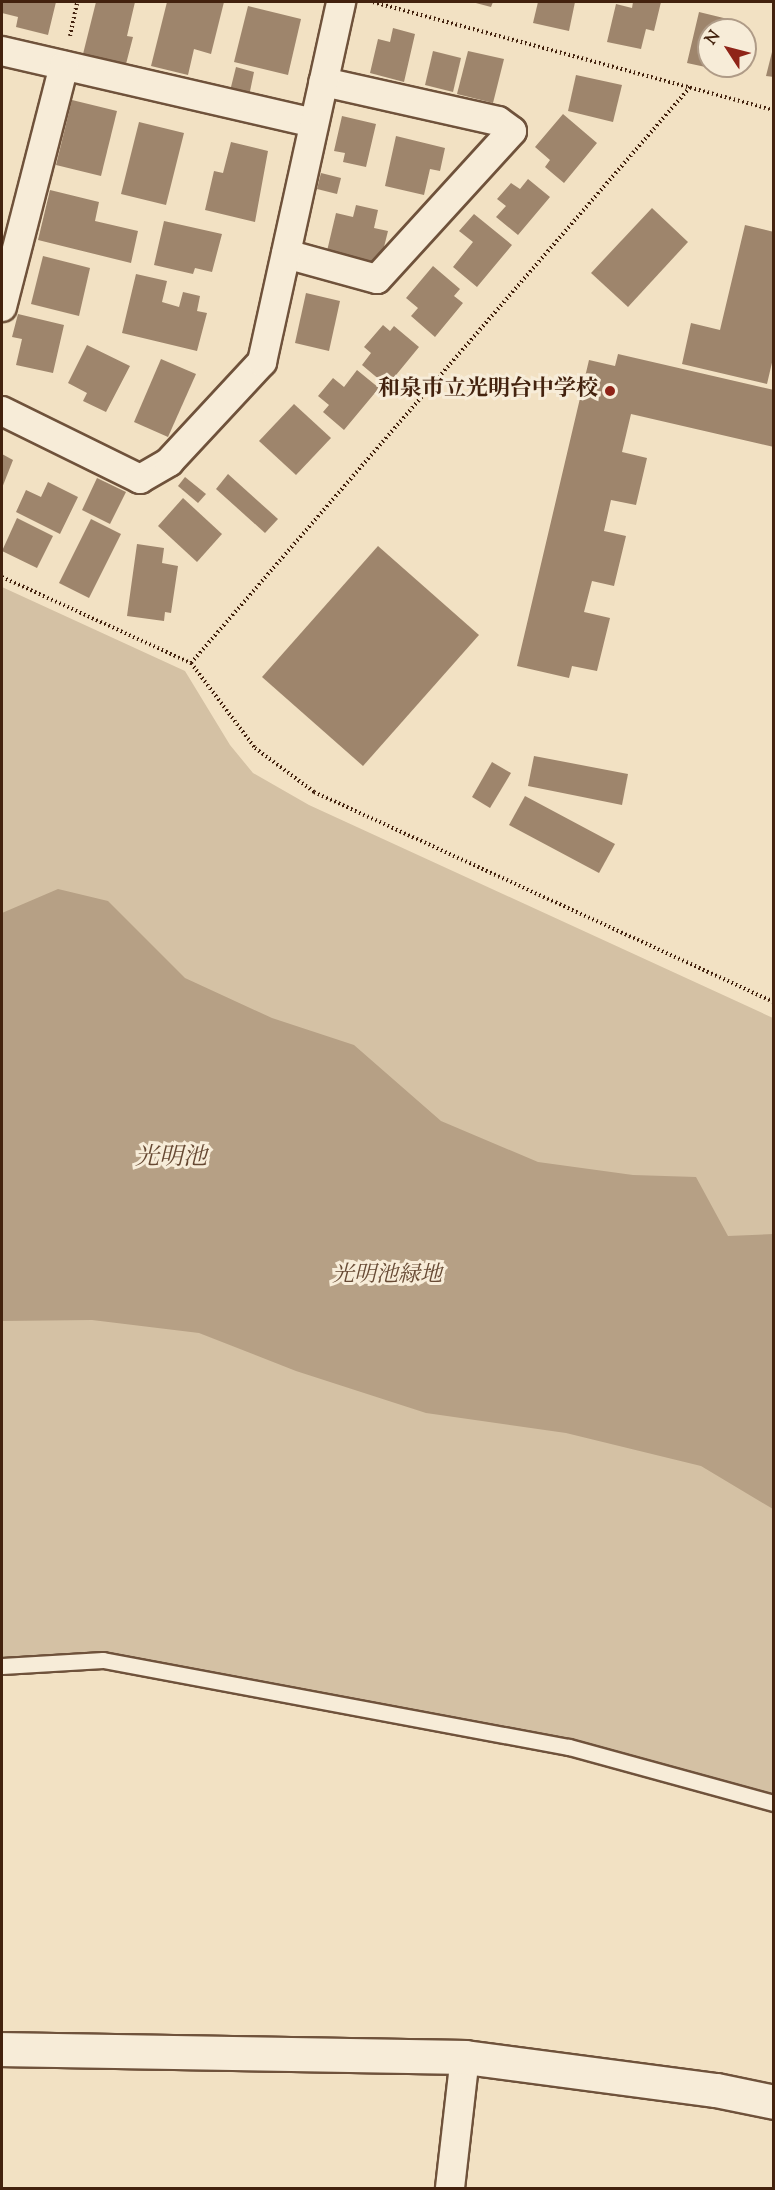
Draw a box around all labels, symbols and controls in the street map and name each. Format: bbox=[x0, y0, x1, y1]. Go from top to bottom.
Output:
north arrow bbox=[697, 18, 757, 78]
text: N bbox=[701, 26, 727, 50]
place label: 和泉市立光明台中学校 bbox=[378, 378, 598, 404]
marker: 和泉市立光明台中学校 bbox=[603, 384, 617, 398]
water label: 光明池 bbox=[135, 1145, 207, 1173]
park label: 光明池緑地 bbox=[332, 1264, 442, 1290]

